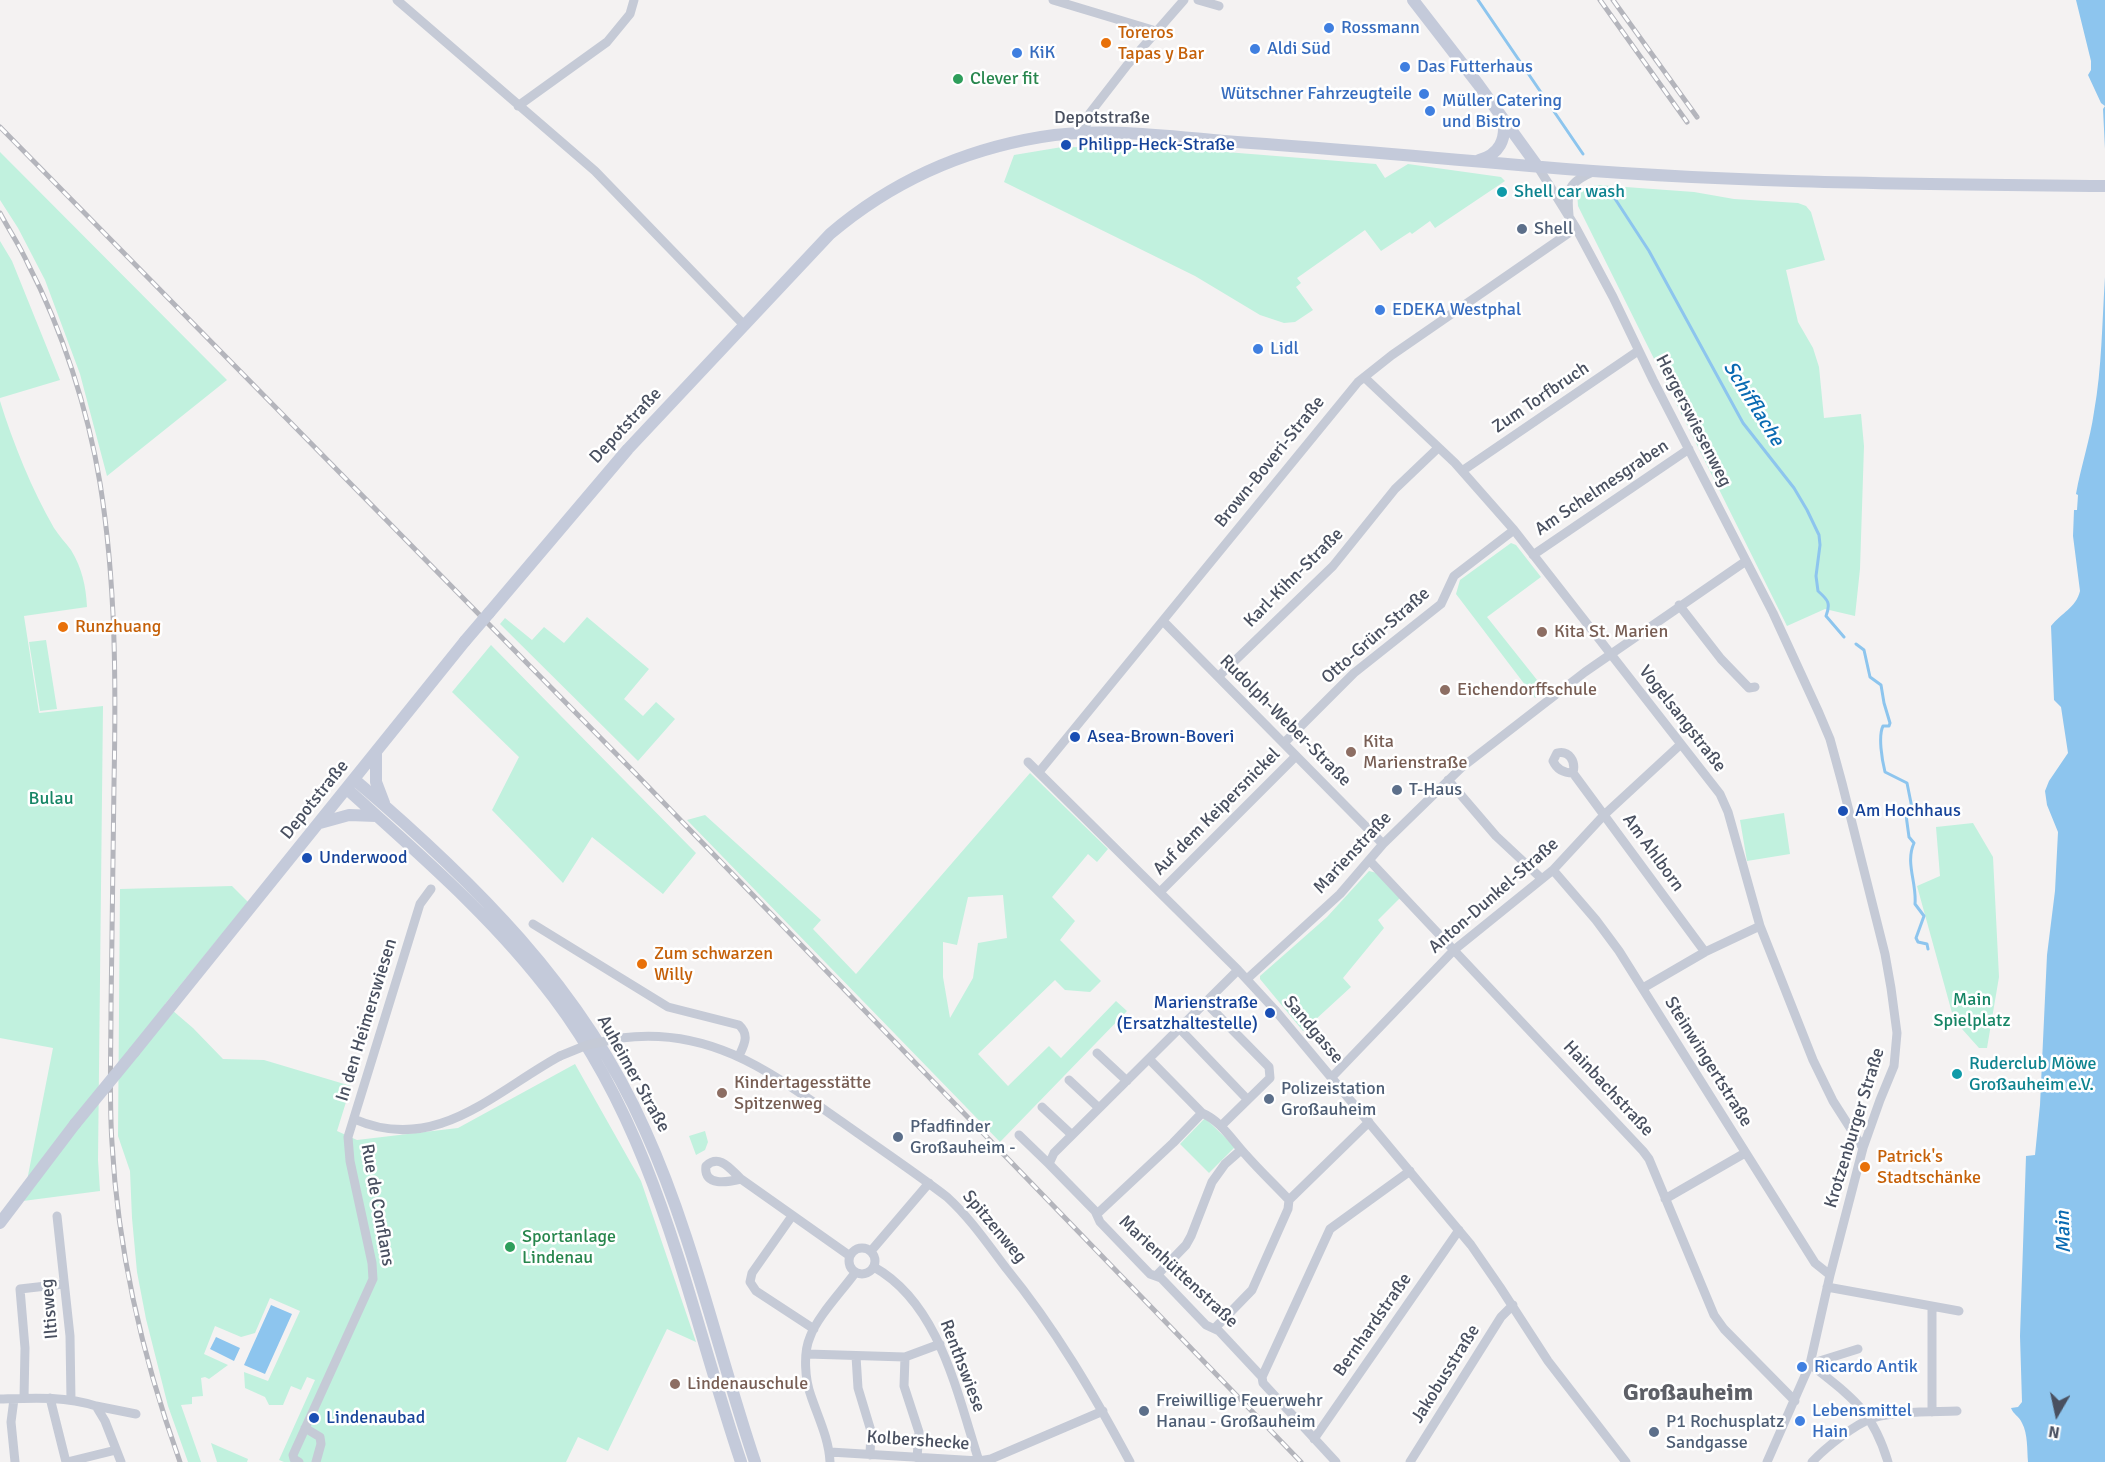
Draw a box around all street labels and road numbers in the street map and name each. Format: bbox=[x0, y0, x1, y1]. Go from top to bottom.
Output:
street label: Depotstraße bbox=[1054, 107, 1150, 129]
street label: Hergerswiesenweg bbox=[1650, 351, 1736, 491]
street label: Zum Torfbruch bbox=[1489, 358, 1593, 438]
street label: Depotstraße bbox=[585, 384, 667, 468]
street label: Brown-Boveri-Straße bbox=[1210, 392, 1330, 532]
street label: Am Schelmesgraben bbox=[1531, 435, 1673, 541]
street label: Karl-Kihn-Straße bbox=[1240, 524, 1348, 632]
street label: Otto-Grün-Straße bbox=[1317, 583, 1435, 689]
street label: Rudolph-Weber-Straße bbox=[1215, 651, 1355, 791]
street label: Vogelsangstraße bbox=[1634, 662, 1730, 776]
street label: Auf dem Keipersnickel bbox=[1149, 744, 1285, 880]
street label: Depotstraße bbox=[276, 756, 354, 844]
street label: Marienstraße bbox=[1310, 807, 1396, 899]
street label: Am Ahlborn bbox=[1618, 810, 1688, 896]
street label: Anton-Dunkel-Straße bbox=[1425, 834, 1563, 958]
street label: In den Heimerswiesen bbox=[332, 936, 402, 1104]
street label: Sandgasse bbox=[1278, 992, 1348, 1068]
street label: Steinwingertstraße bbox=[1659, 993, 1757, 1131]
street label: Auheimer Straße bbox=[592, 1012, 674, 1136]
street label: Hainbachstraße bbox=[1558, 1037, 1658, 1141]
street label: Krotzenburger Straße bbox=[1820, 1045, 1890, 1211]
street label: Rue de Conflans bbox=[356, 1142, 398, 1268]
street label: Spitzenweg bbox=[957, 1186, 1031, 1268]
street label: Marienhüttenstraße bbox=[1114, 1211, 1242, 1333]
street label: Bernhardstraße bbox=[1329, 1269, 1417, 1381]
street label: Iltisweg bbox=[37, 1278, 63, 1340]
street label: Renthswiese bbox=[934, 1317, 990, 1415]
street label: Jakobusstraße bbox=[1407, 1321, 1485, 1427]
street label: Kolbershecke bbox=[866, 1427, 970, 1455]

